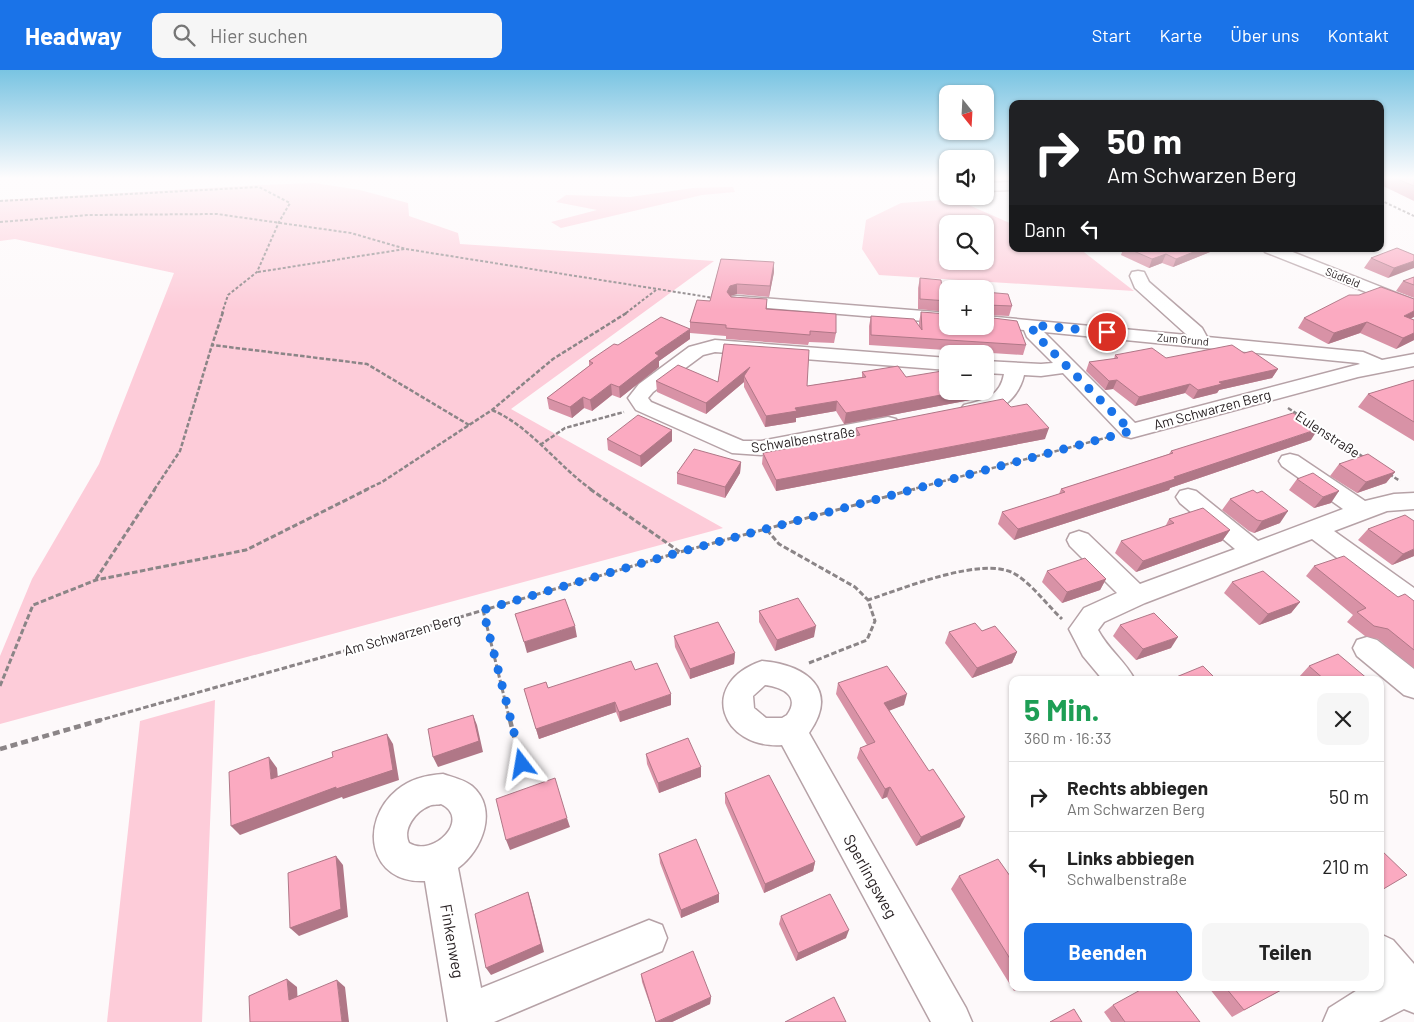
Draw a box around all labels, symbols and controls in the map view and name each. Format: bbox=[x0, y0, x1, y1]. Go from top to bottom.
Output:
search box bbox=[152, 13, 502, 58]
text: Headway bbox=[25, 21, 122, 50]
icon: search bbox=[170, 21, 198, 49]
text: Hier suchen bbox=[210, 24, 308, 47]
text: Start bbox=[1092, 24, 1131, 46]
text: Karte bbox=[1159, 24, 1202, 46]
text: Über uns bbox=[1230, 24, 1299, 46]
text: Kontakt bbox=[1327, 24, 1389, 46]
north arrow bbox=[939, 85, 994, 140]
map controls bbox=[939, 85, 994, 400]
text: 50 m bbox=[1107, 119, 1182, 161]
icon: right bbox=[1024, 120, 1089, 185]
button: sound bbox=[939, 150, 994, 205]
text: Am Schwarzen Berg bbox=[1107, 161, 1297, 187]
button: search bbox=[939, 215, 994, 270]
icon: left bbox=[1076, 215, 1104, 243]
text: Dann bbox=[1024, 218, 1066, 241]
street label: Südfeld bbox=[1324, 264, 1362, 290]
button: + bbox=[939, 280, 994, 335]
pin bbox=[1086, 311, 1128, 353]
icon: arrive bbox=[1093, 318, 1121, 346]
street label: Zum Grund bbox=[1157, 330, 1209, 348]
button: − bbox=[939, 345, 994, 400]
street label: Am Schwarzen Berg bbox=[1152, 385, 1272, 433]
street label: Eulenstraße bbox=[1293, 407, 1363, 461]
street label: Schwalbenstraße bbox=[750, 422, 856, 456]
street label: Am Schwarzen Berg bbox=[342, 609, 462, 659]
text: 5 Min. bbox=[1024, 691, 1100, 727]
button: close bbox=[1317, 693, 1369, 745]
text: 360 m · 16:33 bbox=[1024, 728, 1111, 747]
position arrow bbox=[495, 737, 547, 789]
text: Rechts abbiegen bbox=[1067, 776, 1208, 799]
icon: right bbox=[1024, 783, 1052, 811]
text: 50 m bbox=[1329, 785, 1369, 808]
text: Am Schwarzen Berg bbox=[1067, 799, 1205, 818]
street label: Sperlingsweg bbox=[840, 831, 902, 921]
text: Links abbiegen bbox=[1067, 846, 1194, 869]
icon: left bbox=[1024, 853, 1052, 881]
text: 210 m bbox=[1322, 855, 1369, 878]
text: Schwalbenstraße bbox=[1067, 869, 1187, 888]
street label: Finkenweg bbox=[437, 902, 469, 980]
button: Beenden bbox=[1024, 923, 1192, 981]
button: Teilen bbox=[1202, 923, 1369, 981]

